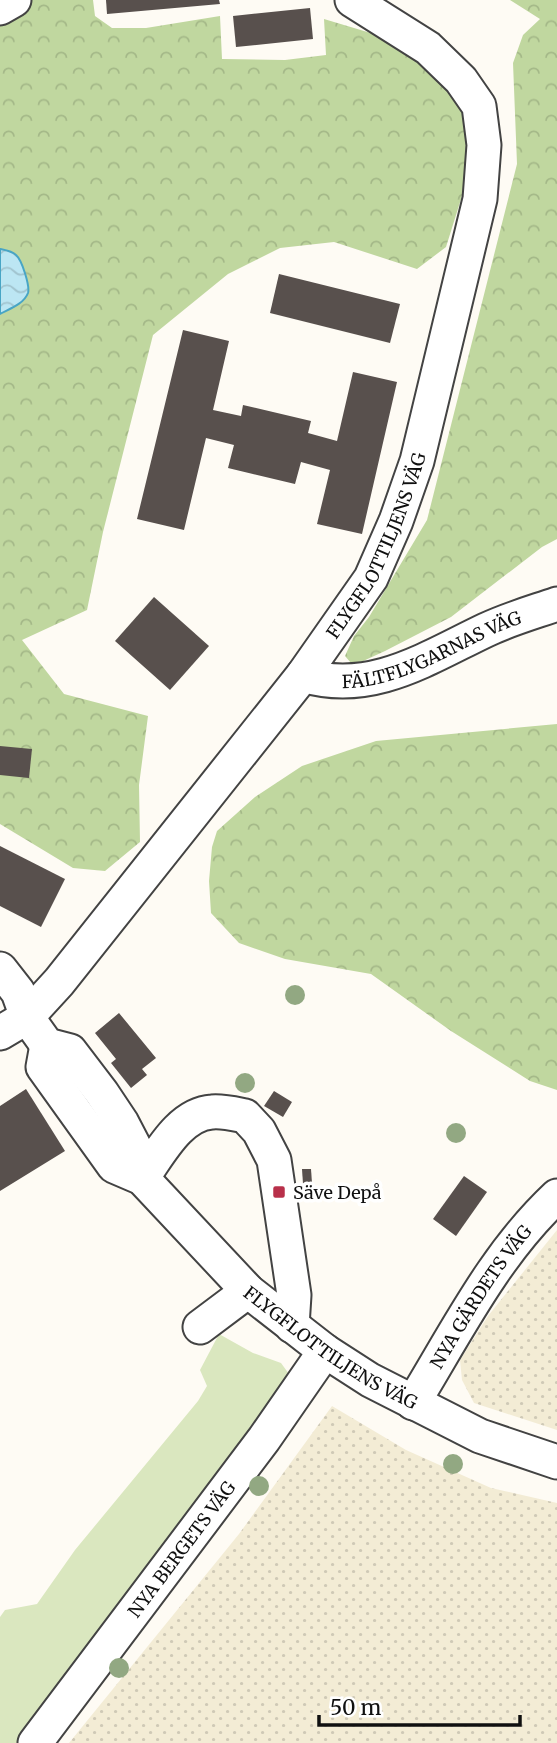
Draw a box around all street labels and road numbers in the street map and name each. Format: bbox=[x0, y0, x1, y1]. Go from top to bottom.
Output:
street label: FLYGFLOTTILJENS VÄG bbox=[321, 450, 430, 643]
street label: FÄLTFLYGARNAS VÄG bbox=[342, 606, 524, 693]
street label: NYA GÄRDETS VÄG bbox=[425, 1220, 536, 1373]
street label: FLYGFLOTTILJENS VÄG bbox=[239, 1281, 421, 1414]
street label: NYA BERGETS VÄG bbox=[122, 1476, 240, 1622]

